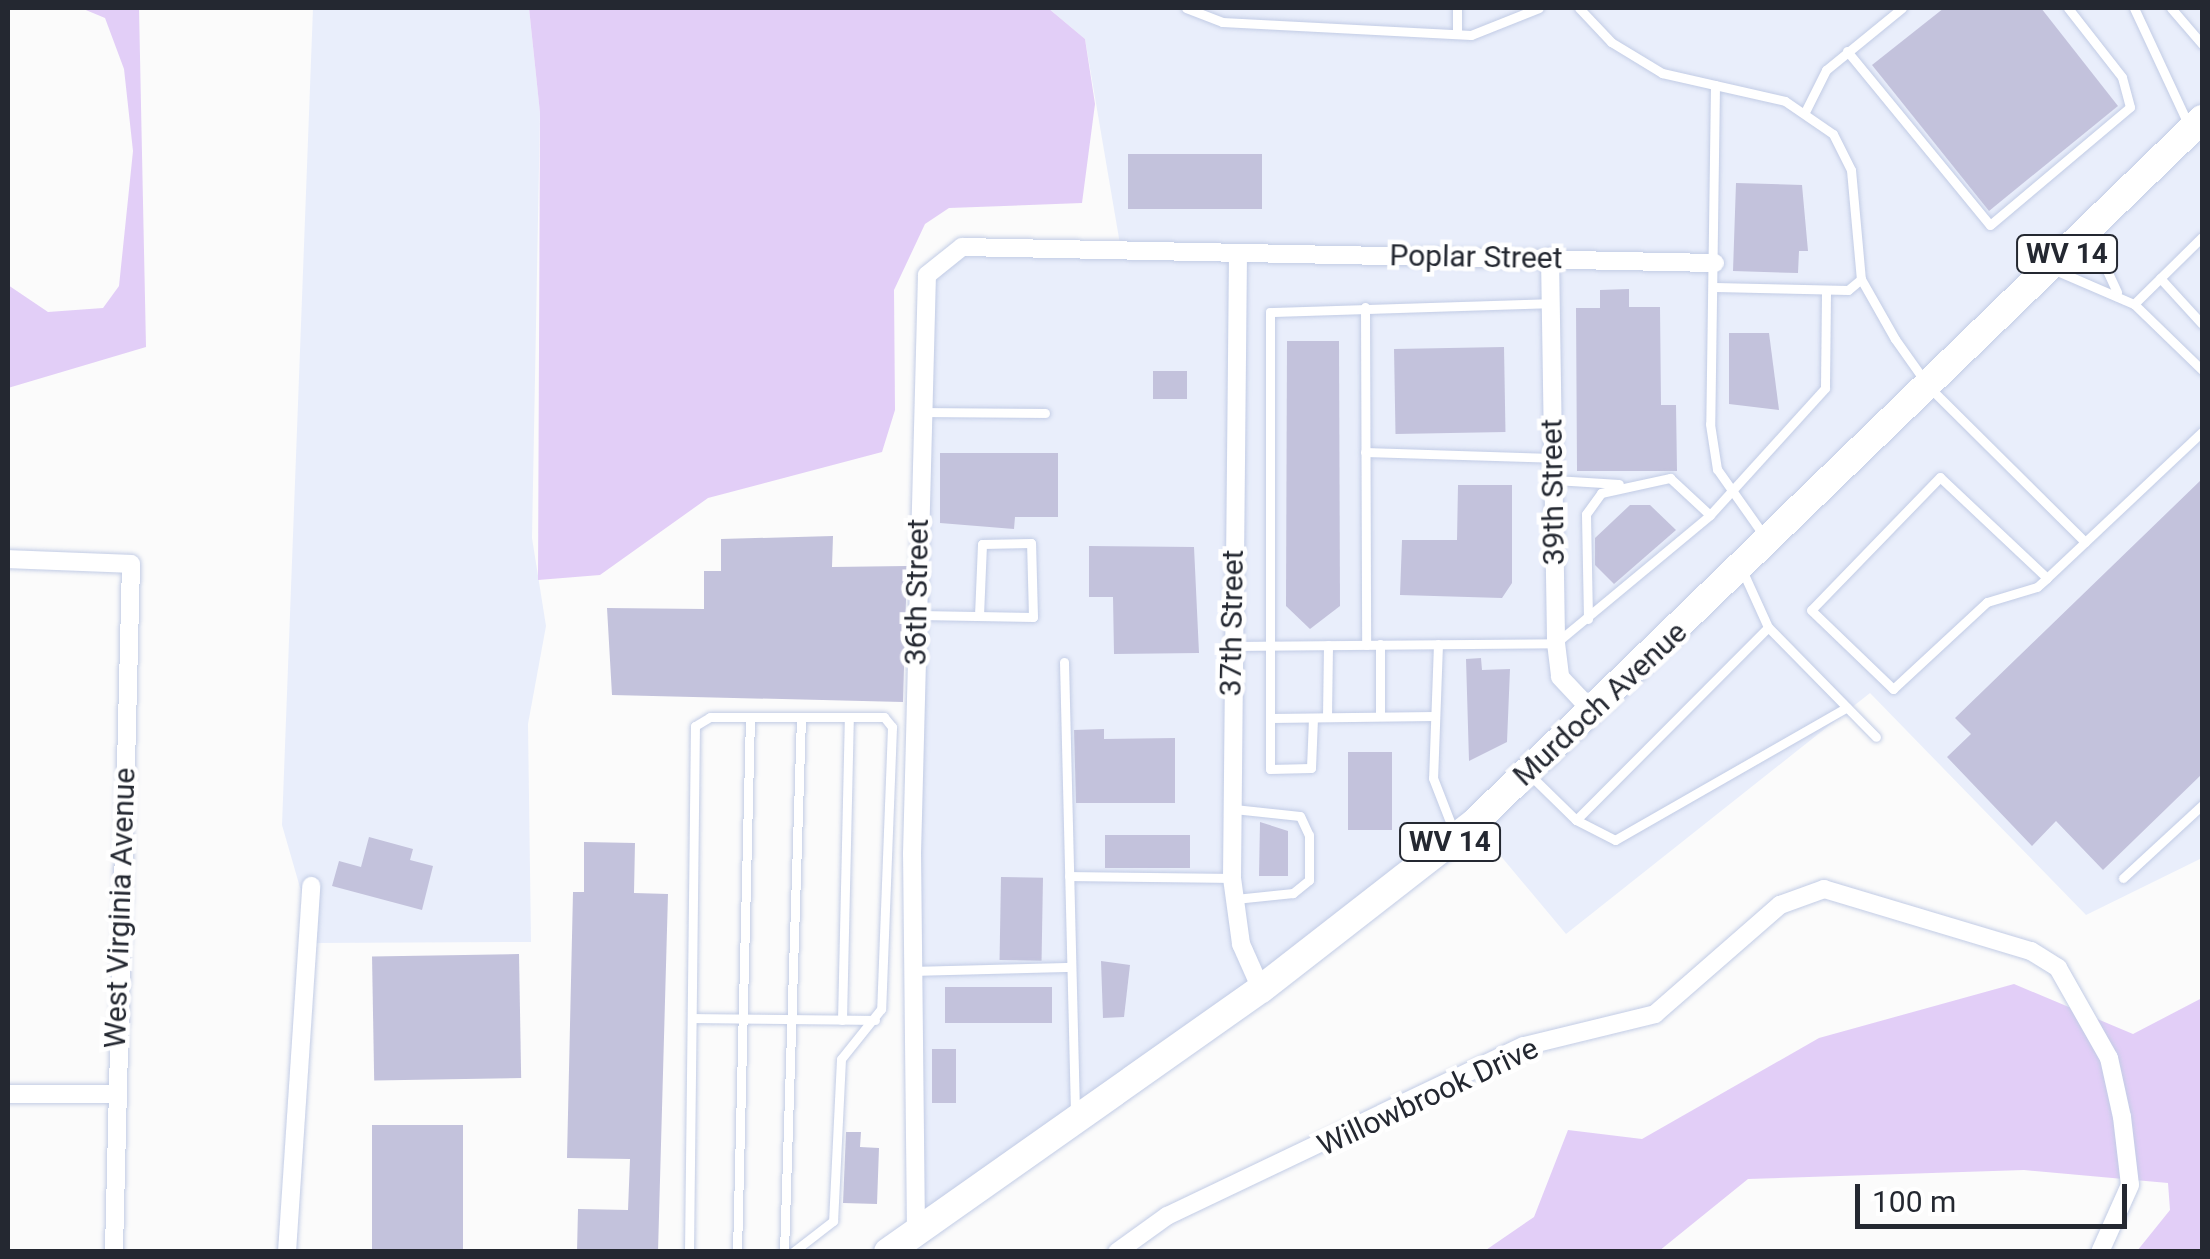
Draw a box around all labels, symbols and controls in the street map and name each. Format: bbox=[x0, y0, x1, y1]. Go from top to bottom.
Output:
road number: WV 14 bbox=[2014, 231, 2120, 277]
street label: Poplar Street bbox=[1389, 237, 1563, 277]
street label: 39th Street bbox=[1534, 418, 1572, 566]
street label: 36th Street bbox=[898, 518, 936, 666]
street label: 37th Street bbox=[1213, 549, 1251, 697]
street label: Murdoch Avenue bbox=[1506, 614, 1694, 794]
street label: West Virginia Avenue bbox=[97, 767, 143, 1049]
road number: WV 14 bbox=[1398, 819, 1502, 865]
street label: Willowbrook Drive bbox=[1312, 1030, 1544, 1164]
scale bar bbox=[1860, 1164, 2132, 1226]
text: 100 m bbox=[1872, 1184, 1956, 1219]

